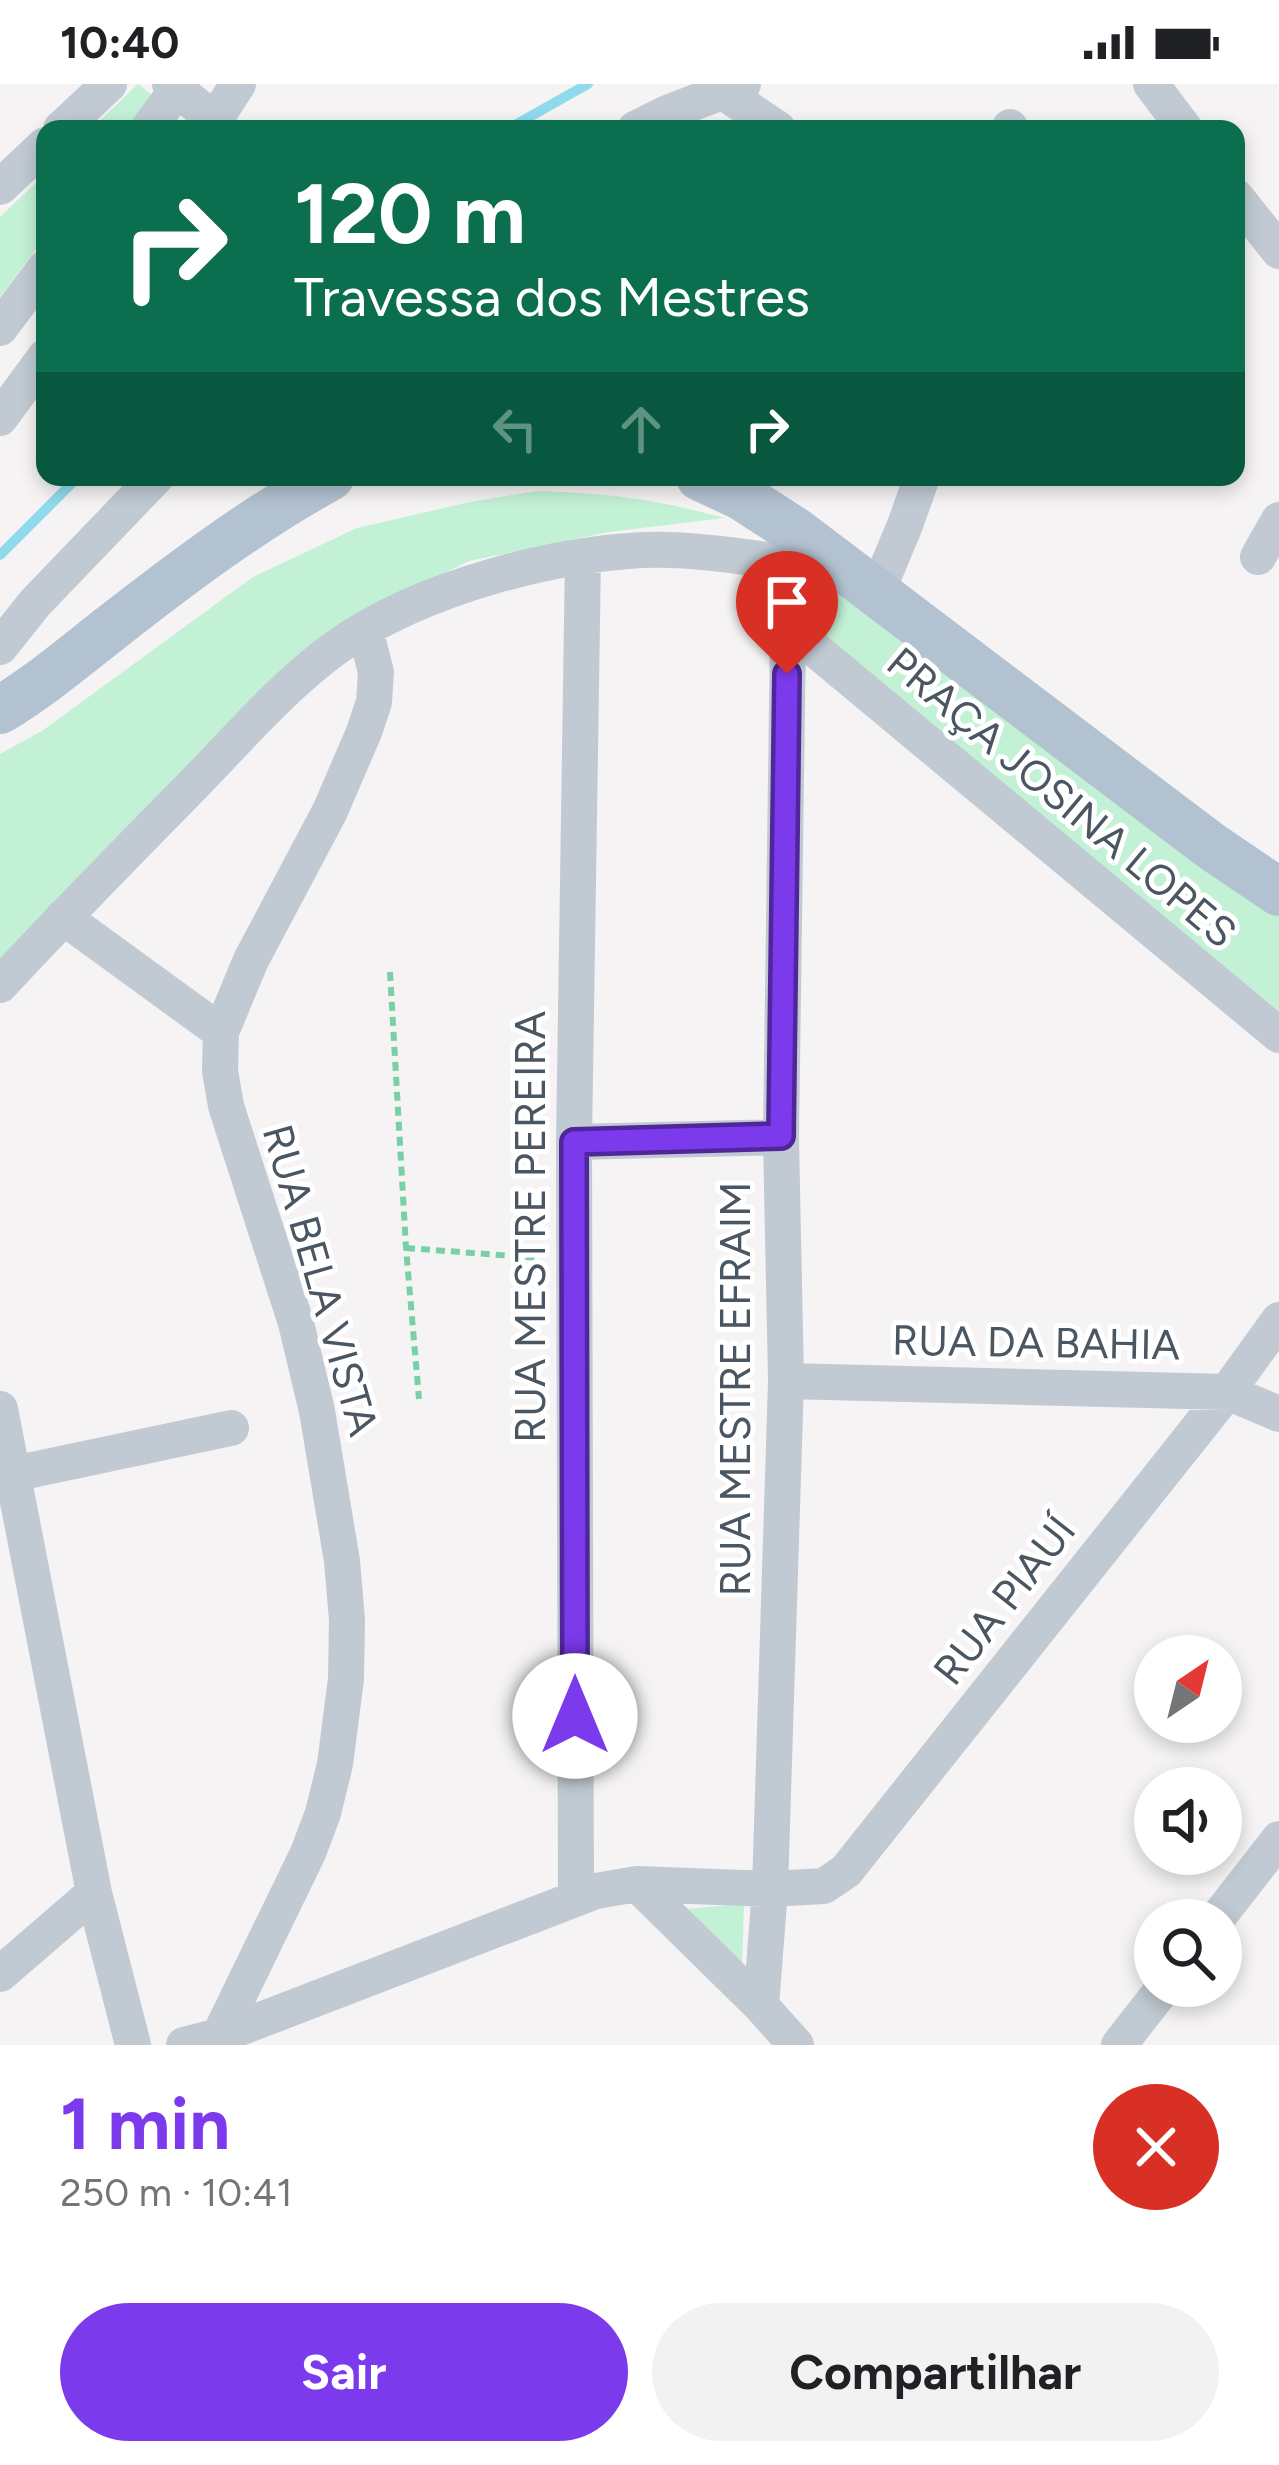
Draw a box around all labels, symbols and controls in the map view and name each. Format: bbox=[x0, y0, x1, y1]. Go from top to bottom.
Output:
text: 10:40 bbox=[60, 15, 179, 69]
text: 120 m bbox=[294, 163, 526, 264]
icon: right bbox=[96, 168, 252, 324]
text: Travessa dos Mestres bbox=[294, 265, 810, 330]
icon: left bbox=[482, 396, 548, 462]
icon: ahead bbox=[608, 396, 674, 462]
icon: right bbox=[734, 396, 800, 462]
pin bbox=[736, 551, 838, 674]
icon: arrive bbox=[754, 569, 820, 635]
street label: PRAÇA JOSINA LOPES bbox=[877, 637, 1246, 958]
street label: RUA MESTRE PEREIRA bbox=[505, 1010, 556, 1443]
street label: RUA BELA VISTA bbox=[252, 1119, 389, 1442]
street label: RUA MESTRE EFRAIM bbox=[710, 1181, 761, 1597]
street label: RUA DA BAHIA bbox=[892, 1314, 1181, 1371]
street label: RUA PIAUÍ bbox=[923, 1505, 1087, 1695]
north arrow bbox=[1134, 1635, 1242, 1743]
map controls bbox=[1134, 1635, 1242, 2007]
position arrow bbox=[512, 1653, 638, 1779]
button: sound bbox=[1134, 1767, 1242, 1875]
button: search bbox=[1134, 1899, 1242, 2007]
text: 1 min bbox=[60, 2081, 230, 2167]
button: close bbox=[1093, 2084, 1219, 2210]
text: 250 m · 10:41 bbox=[60, 2169, 293, 2216]
button: Sair bbox=[60, 2303, 628, 2441]
button: Compartilhar bbox=[652, 2303, 1219, 2441]

